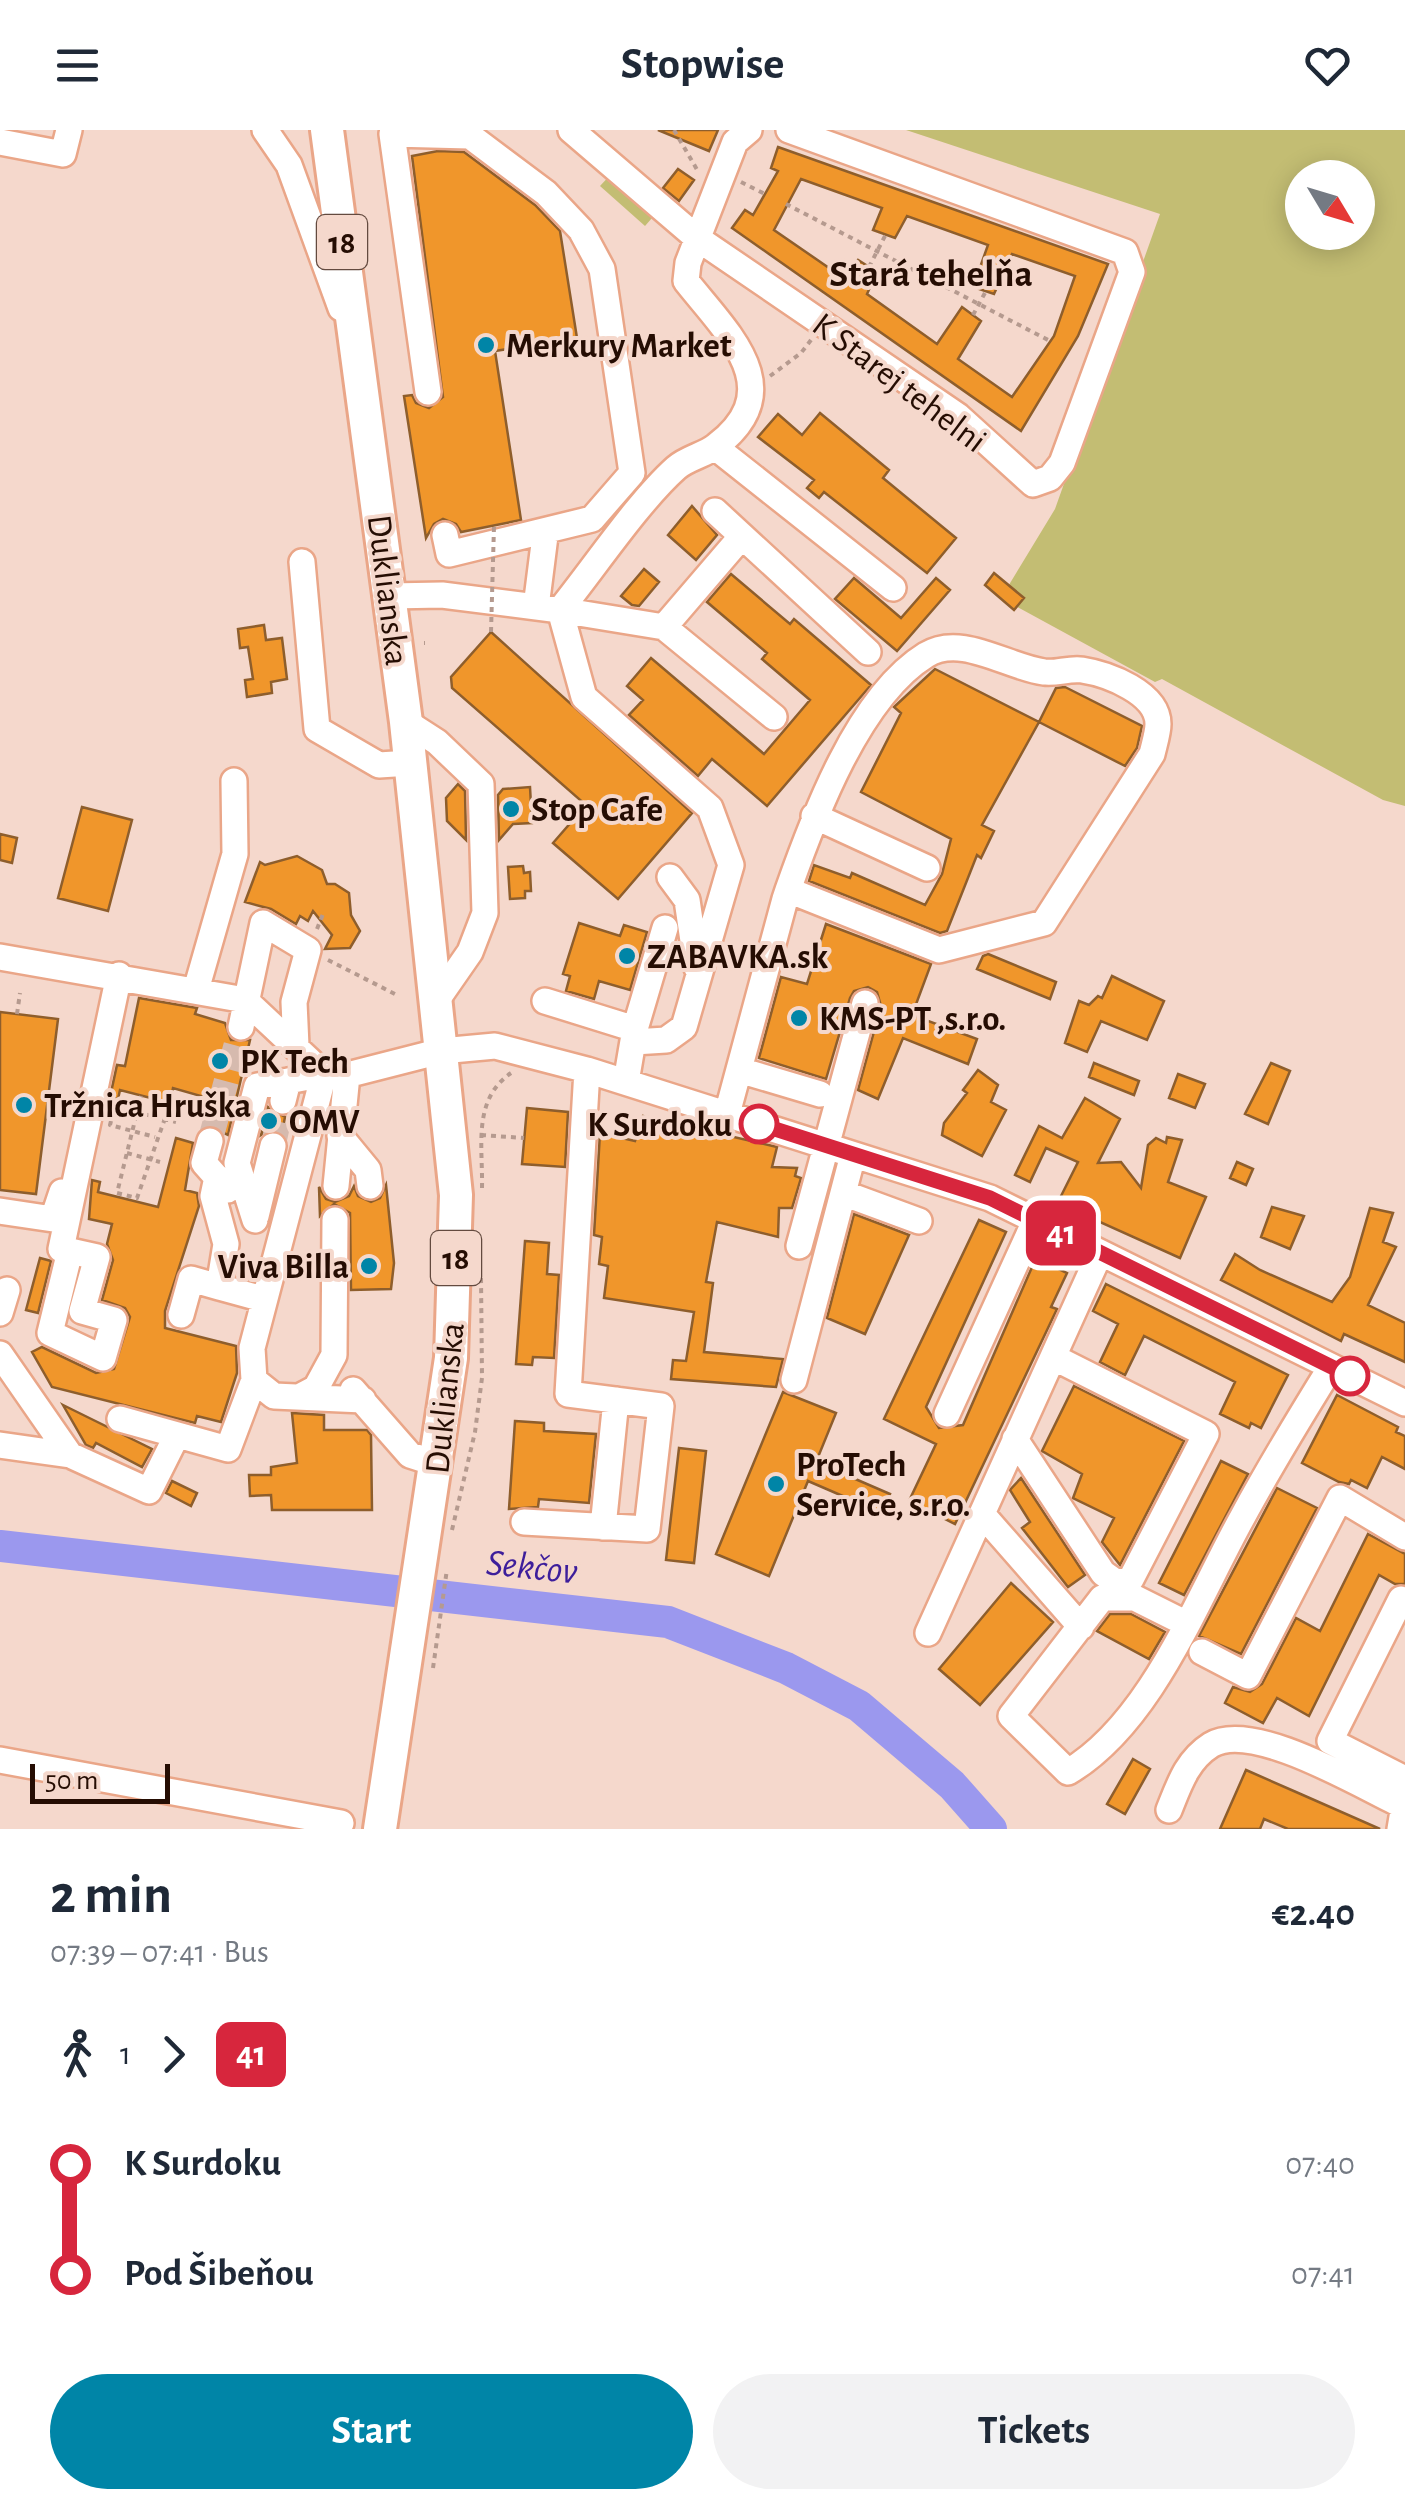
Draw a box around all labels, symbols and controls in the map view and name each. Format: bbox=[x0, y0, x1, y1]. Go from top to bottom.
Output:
icon: menu bbox=[50, 38, 105, 93]
icon: heart bbox=[1300, 38, 1355, 93]
text: Stopwise bbox=[621, 42, 784, 87]
north arrow bbox=[1285, 160, 1375, 250]
map controls bbox=[1285, 160, 1375, 250]
road number: 18 bbox=[317, 215, 367, 269]
district label: Stará tehelňa bbox=[829, 256, 1033, 294]
street label: K Starej tehelni bbox=[806, 307, 992, 460]
place label: Merkury Market bbox=[506, 329, 732, 364]
marker: Merkury Market bbox=[475, 334, 497, 356]
street label: Duklianska bbox=[361, 513, 414, 668]
place label: Stop Cafe bbox=[531, 793, 663, 828]
marker: Stop Cafe bbox=[500, 798, 522, 820]
place label: ZABAVKA.sk bbox=[647, 940, 829, 975]
marker: ZABAVKA.sk bbox=[616, 945, 638, 967]
place label: KMS-PT ,s.r.o. bbox=[819, 1002, 1006, 1037]
marker: KMS-PT ,s.r.o. bbox=[788, 1007, 810, 1029]
place label: PK Tech bbox=[240, 1045, 349, 1080]
marker: PK Tech bbox=[209, 1050, 231, 1072]
place label: Tržnica Hruška bbox=[44, 1089, 251, 1124]
marker: Tržnica Hruška bbox=[13, 1094, 35, 1116]
place label: OMV bbox=[289, 1105, 360, 1140]
marker: K Surdoku bbox=[740, 1105, 778, 1143]
place label: K Surdoku bbox=[587, 1108, 732, 1143]
marker: OMV bbox=[258, 1110, 280, 1132]
line badge: 41 bbox=[1016, 1200, 1106, 1266]
text: 41 bbox=[1046, 1216, 1076, 1251]
road number: 18 bbox=[431, 1231, 481, 1285]
place label: Viva Billa bbox=[217, 1250, 349, 1285]
marker: Viva Billa bbox=[358, 1255, 380, 1277]
street label: Duklianska bbox=[420, 1321, 471, 1475]
unlabelled marker bbox=[1331, 1357, 1369, 1395]
place label: ProTech Service, s.r.o. bbox=[796, 1448, 971, 1523]
marker: ProTech Service, s.r.o. bbox=[765, 1473, 787, 1495]
water label: Sekčov bbox=[484, 1544, 580, 1592]
scale bar bbox=[30, 1759, 170, 1804]
text: 50 m bbox=[45, 1767, 99, 1795]
text: 2 min bbox=[50, 1868, 172, 1923]
text: €2.40 bbox=[1272, 1895, 1355, 1933]
text: 07:39 – 07:41 · Bus bbox=[50, 1936, 269, 1968]
icon: walk bbox=[50, 2027, 105, 2082]
icon: forward bbox=[146, 2027, 201, 2082]
text: 41 bbox=[236, 2037, 266, 2072]
text: 1 bbox=[120, 2038, 131, 2070]
text: K Surdoku bbox=[124, 2145, 281, 2183]
text: 07:40 bbox=[1285, 2148, 1355, 2180]
text: Pod Šibeňou bbox=[124, 2255, 314, 2293]
text: 07:41 bbox=[1291, 2258, 1355, 2290]
button: Start bbox=[50, 2374, 693, 2489]
button: Tickets bbox=[713, 2374, 1355, 2489]

